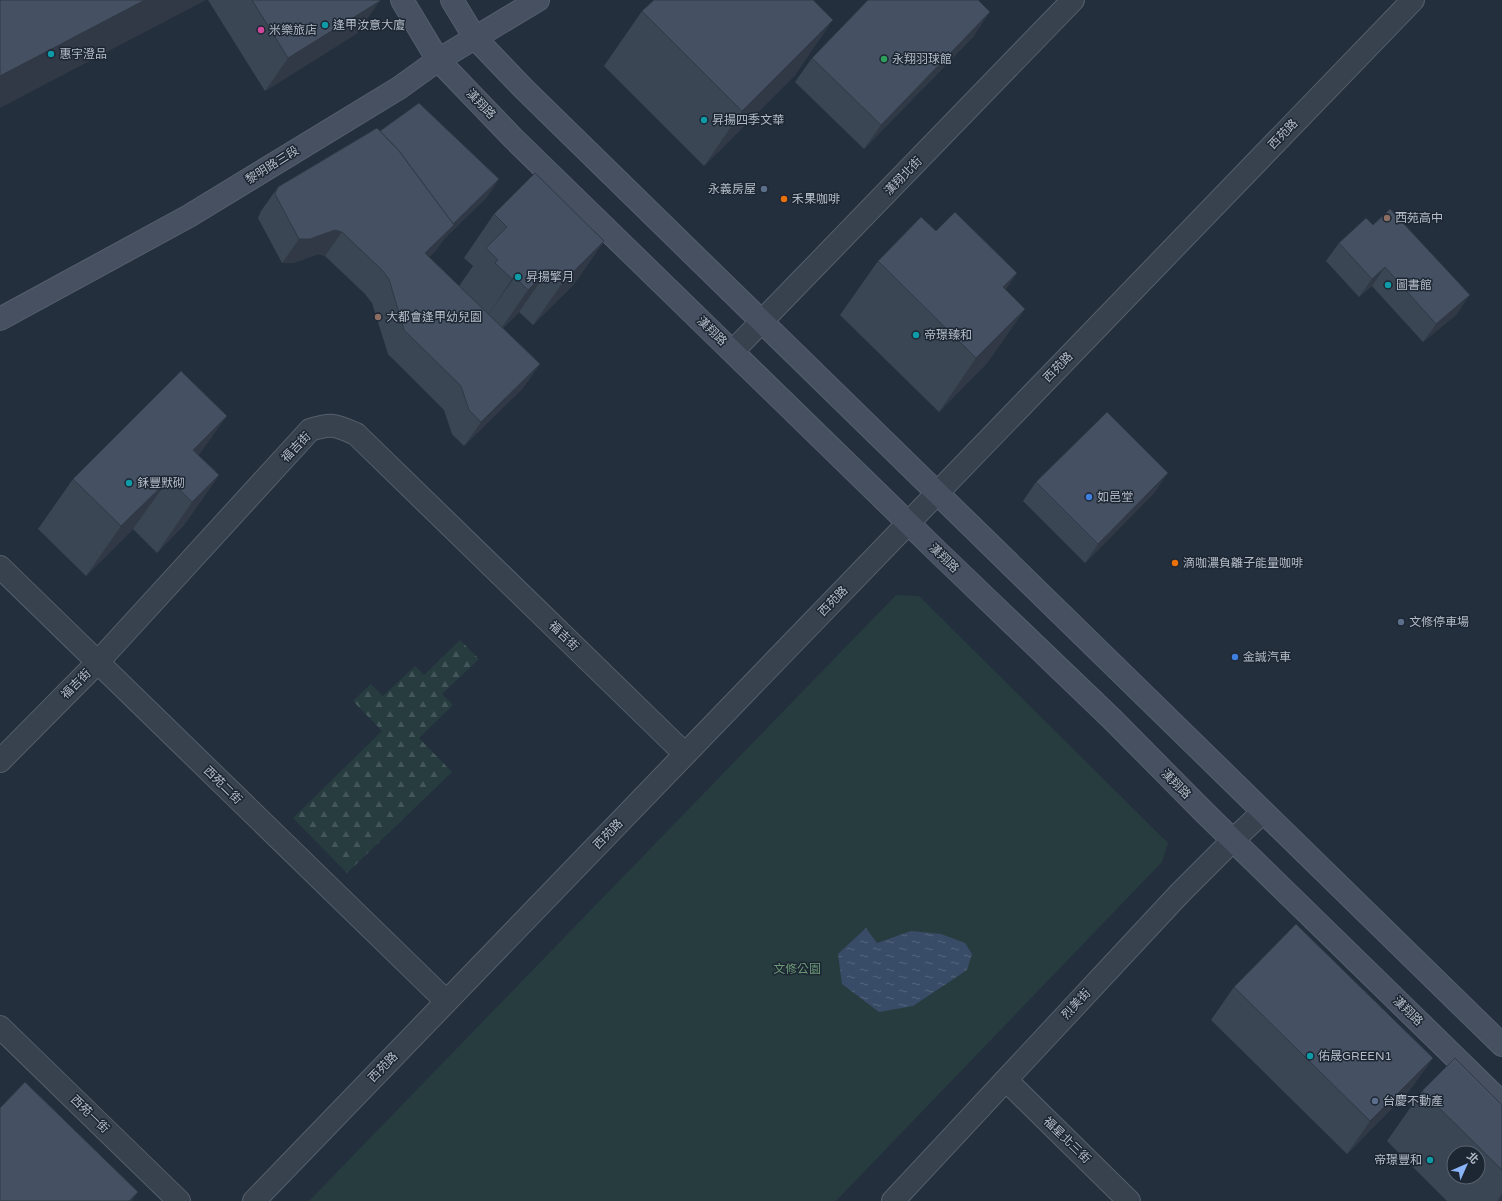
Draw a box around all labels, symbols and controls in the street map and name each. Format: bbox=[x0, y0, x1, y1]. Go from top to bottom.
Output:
place label: 逢甲汝意大廈 bbox=[333, 18, 405, 32]
marker: 逢甲汝意大廈 bbox=[320, 20, 330, 30]
place label: 米樂旅店 bbox=[269, 23, 317, 37]
marker: 米樂旅店 bbox=[256, 25, 266, 35]
place label: 惠宇澄品 bbox=[59, 47, 107, 61]
marker: 惠宇澄品 bbox=[46, 49, 56, 59]
place label: 永翔羽球館 bbox=[892, 52, 952, 66]
marker: 永翔羽球館 bbox=[879, 54, 889, 64]
street label: 漢翔路 bbox=[463, 86, 499, 122]
place label: 昇揚四季文華 bbox=[712, 113, 784, 127]
marker: 昇揚四季文華 bbox=[699, 115, 709, 125]
street label: 西苑路 bbox=[1265, 116, 1301, 152]
street label: 黎明路三段 bbox=[243, 143, 301, 187]
street label: 漢翔北街 bbox=[881, 154, 925, 198]
place label: 永義房屋 bbox=[708, 182, 756, 196]
marker: 永義房屋 bbox=[759, 184, 769, 194]
place label: 禾果咖啡 bbox=[792, 192, 840, 206]
marker: 禾果咖啡 bbox=[779, 194, 789, 204]
place label: 西苑高中 bbox=[1395, 211, 1443, 225]
marker: 西苑高中 bbox=[1382, 213, 1392, 223]
place label: 昇揚擎月 bbox=[526, 270, 574, 284]
marker: 昇揚擎月 bbox=[513, 272, 523, 282]
place label: 圖書館 bbox=[1396, 278, 1432, 292]
marker: 圖書館 bbox=[1383, 280, 1393, 290]
place label: 大都會逢甲幼兒園 bbox=[386, 310, 482, 324]
marker: 大都會逢甲幼兒園 bbox=[373, 312, 383, 322]
street label: 漢翔路 bbox=[694, 313, 730, 349]
place label: 帝璟臻和 bbox=[924, 328, 972, 342]
marker: 帝璟臻和 bbox=[911, 330, 921, 340]
street label: 西苑路 bbox=[1040, 349, 1076, 385]
street label: 福吉街 bbox=[278, 429, 314, 465]
place label: 鉌豐默砌 bbox=[137, 476, 185, 490]
marker: 鉌豐默砌 bbox=[124, 478, 134, 488]
place label: 如邑堂 bbox=[1097, 490, 1133, 504]
marker: 如邑堂 bbox=[1084, 492, 1094, 502]
street label: 漢翔路 bbox=[926, 540, 962, 576]
place label: 滴咖濃負離子能量咖啡 bbox=[1183, 556, 1303, 570]
marker: 滴咖濃負離子能量咖啡 bbox=[1170, 558, 1180, 568]
street label: 西苑路 bbox=[815, 583, 851, 619]
place label: 文修停車場 bbox=[1409, 615, 1469, 629]
marker: 文修停車場 bbox=[1396, 617, 1406, 627]
street label: 福吉街 bbox=[546, 618, 582, 654]
place label: 金誠汽車 bbox=[1243, 650, 1291, 664]
marker: 金誠汽車 bbox=[1230, 652, 1240, 662]
street label: 福吉街 bbox=[58, 666, 94, 702]
street label: 西苑二街 bbox=[201, 763, 245, 807]
street label: 漢翔路 bbox=[1158, 766, 1194, 802]
street label: 西苑路 bbox=[590, 816, 626, 852]
park label: 文修公園 bbox=[773, 962, 821, 976]
street label: 烈美街 bbox=[1059, 986, 1093, 1022]
street label: 漢翔路 bbox=[1390, 993, 1426, 1029]
street label: 西苑路 bbox=[365, 1049, 401, 1085]
place label: 佑晟GREEN1 bbox=[1318, 1049, 1392, 1063]
marker: 佑晟GREEN1 bbox=[1305, 1051, 1315, 1061]
street label: 西苑一街 bbox=[68, 1092, 112, 1136]
place label: 台慶不動產 bbox=[1383, 1094, 1443, 1108]
marker: 台慶不動產 bbox=[1370, 1096, 1380, 1106]
street label: 福星北三街 bbox=[1041, 1114, 1093, 1166]
north arrow bbox=[1446, 1145, 1486, 1185]
text: 北 bbox=[1464, 1150, 1481, 1167]
place label: 帝璟豐和 bbox=[1374, 1153, 1422, 1167]
marker: 帝璟豐和 bbox=[1425, 1155, 1435, 1165]

